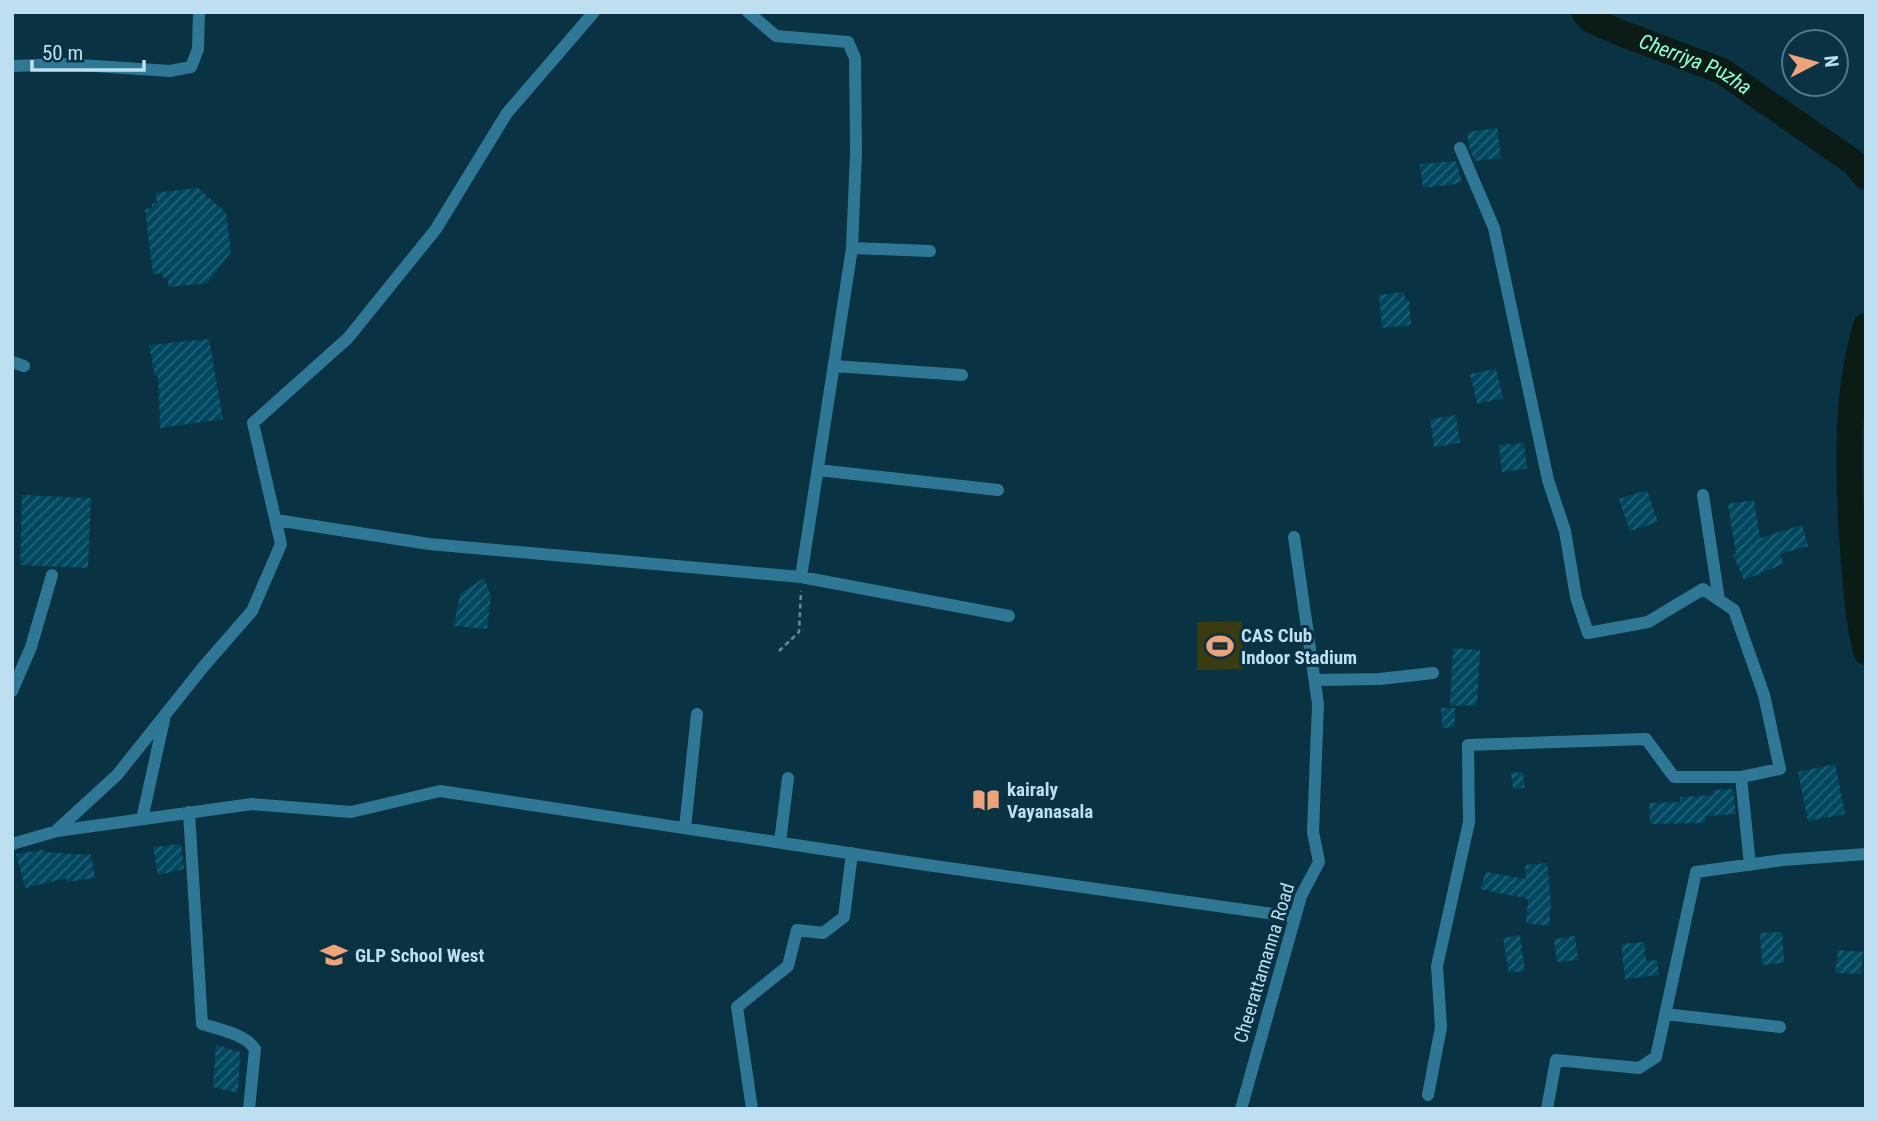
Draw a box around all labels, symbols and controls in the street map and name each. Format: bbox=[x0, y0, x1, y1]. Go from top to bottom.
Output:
scale bar bbox=[32, 28, 144, 72]
north arrow bbox=[1780, 28, 1850, 98]
water label: Cherriya Puzha bbox=[1636, 29, 1756, 100]
text: 50 m bbox=[42, 41, 83, 65]
text: N bbox=[1819, 54, 1843, 68]
place label: CAS Club Indoor Stadium bbox=[1241, 624, 1357, 669]
sports icon: CAS Club Indoor Stadium bbox=[1205, 631, 1235, 661]
place label: kairaly Vayanasala bbox=[1007, 778, 1093, 823]
library icon: kairaly Vayanasala bbox=[971, 785, 1001, 815]
street label: Cheerattamanna Road bbox=[1229, 880, 1299, 1046]
school or university icon: GLP School West bbox=[319, 940, 349, 970]
place label: GLP School West bbox=[355, 944, 484, 967]

